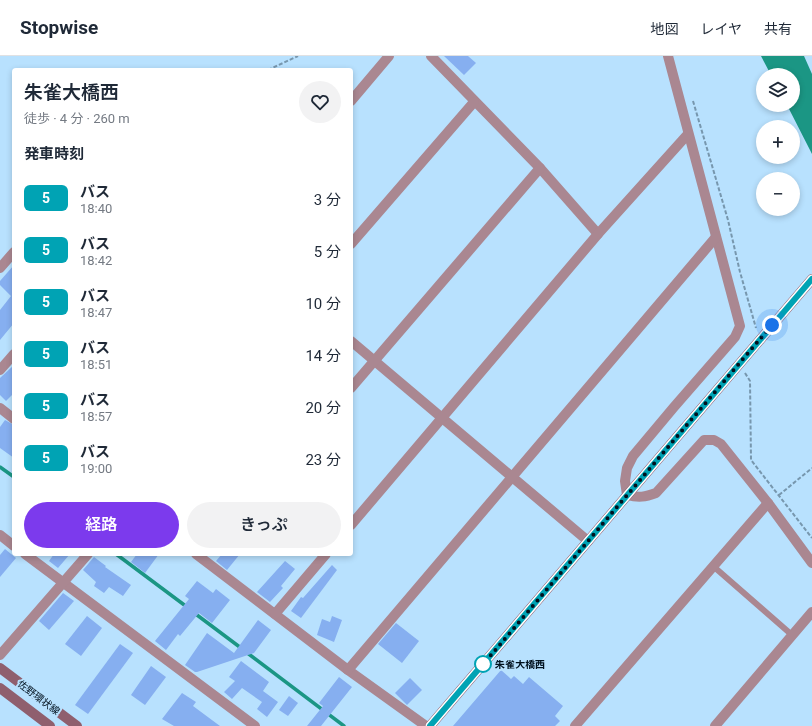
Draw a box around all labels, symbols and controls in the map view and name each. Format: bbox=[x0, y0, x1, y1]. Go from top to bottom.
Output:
text: Stopwise bbox=[20, 16, 98, 39]
text: 地図 bbox=[650, 21, 678, 37]
text: レイヤ bbox=[700, 21, 742, 37]
text: 共有 bbox=[764, 21, 792, 37]
map controls bbox=[756, 68, 800, 216]
button: layers bbox=[756, 68, 800, 112]
text: 朱雀大橋西 bbox=[24, 81, 119, 104]
button: heart bbox=[299, 81, 341, 123]
text: 徒歩 · 4 分 · 260 m bbox=[24, 111, 130, 126]
button: + bbox=[756, 120, 800, 164]
text: 発車時刻 bbox=[24, 145, 84, 163]
button: − bbox=[756, 172, 800, 216]
text: バス bbox=[80, 183, 110, 201]
text: 5 bbox=[42, 190, 50, 206]
text: 3 分 bbox=[314, 191, 341, 209]
text: 18:40 bbox=[80, 201, 112, 216]
text: バス bbox=[80, 235, 110, 253]
text: 5 bbox=[42, 242, 50, 258]
text: 5 分 bbox=[314, 243, 341, 261]
text: 18:42 bbox=[80, 253, 112, 268]
text: バス bbox=[80, 287, 110, 305]
text: 5 bbox=[42, 294, 50, 310]
text: 10 分 bbox=[305, 295, 341, 313]
text: 18:47 bbox=[80, 305, 112, 320]
your location bbox=[762, 315, 782, 335]
text: バス bbox=[80, 339, 110, 357]
text: 5 bbox=[42, 346, 50, 362]
text: 14 分 bbox=[305, 347, 341, 365]
text: 18:51 bbox=[80, 357, 112, 372]
text: バス bbox=[80, 391, 110, 409]
text: 5 bbox=[42, 398, 50, 414]
text: 20 分 bbox=[305, 399, 341, 417]
text: 18:57 bbox=[80, 409, 112, 424]
text: バス bbox=[80, 443, 110, 461]
text: 5 bbox=[42, 450, 50, 466]
text: 23 分 bbox=[305, 451, 341, 469]
text: 19:00 bbox=[80, 461, 112, 476]
button: 経路 bbox=[24, 502, 179, 548]
button: きっぷ bbox=[187, 502, 341, 548]
marker: 朱雀大橋西 bbox=[474, 655, 492, 673]
place label: 朱雀大橋西 bbox=[495, 659, 545, 670]
street label: 佐野環状線 bbox=[15, 678, 62, 717]

